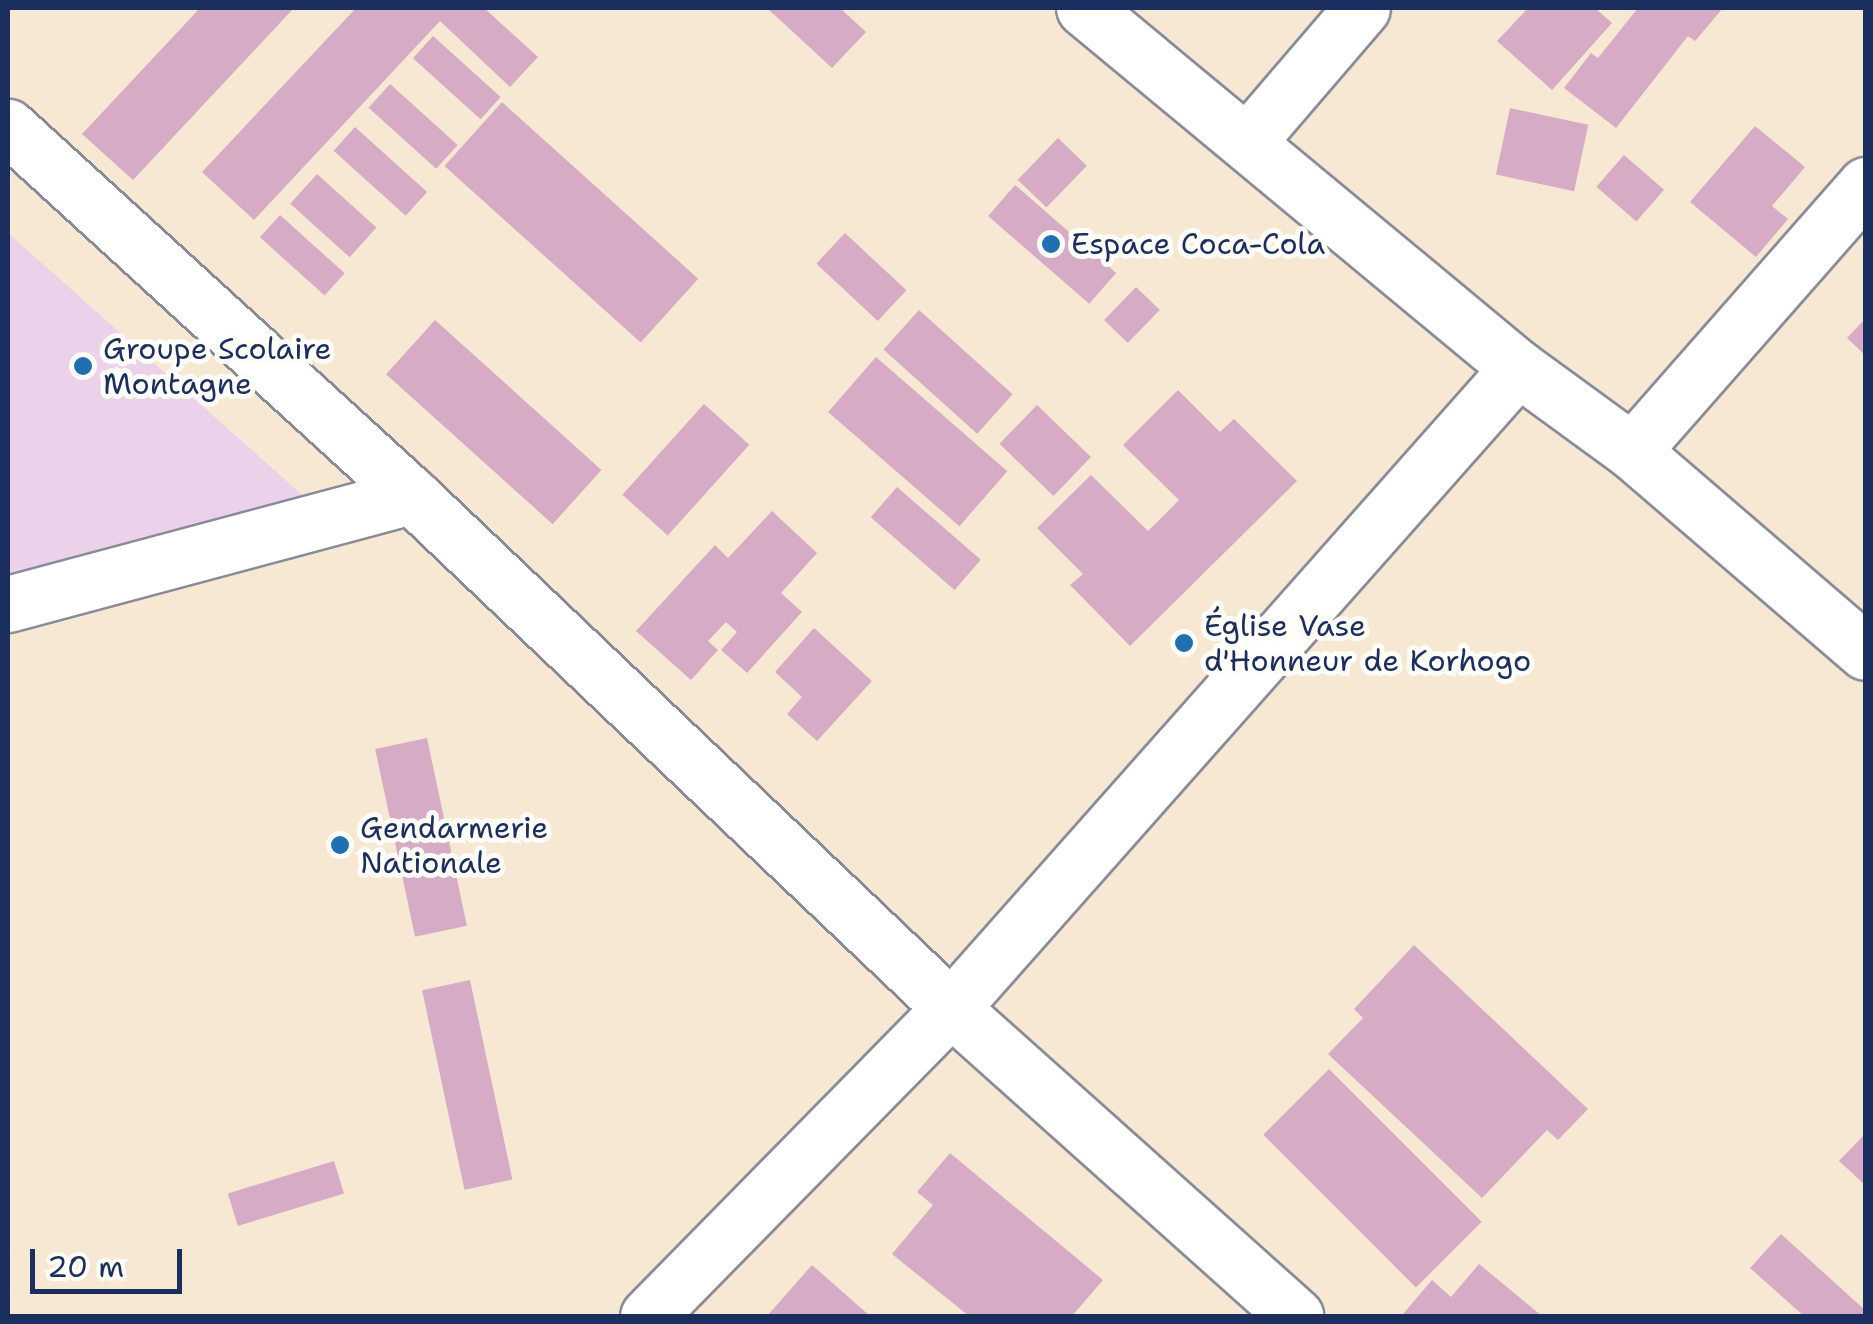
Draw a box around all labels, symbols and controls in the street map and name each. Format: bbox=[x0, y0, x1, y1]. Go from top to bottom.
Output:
place label: Espace Coca-Cola bbox=[1071, 226, 1325, 262]
marker: Espace Coca-Cola bbox=[1040, 233, 1062, 255]
place label: Groupe Scolaire Montagne bbox=[103, 331, 332, 402]
marker: Groupe Scolaire Montagne bbox=[72, 355, 94, 377]
place label: Église Vase d'Honneur de Korhogo bbox=[1204, 608, 1531, 678]
marker: Église Vase d'Honneur de Korhogo bbox=[1173, 632, 1195, 654]
place label: Gendarmerie Nationale bbox=[360, 810, 548, 880]
marker: Gendarmerie Nationale bbox=[329, 834, 351, 856]
scale bar bbox=[35, 1229, 188, 1291]
text: 20 m bbox=[47, 1246, 124, 1287]

